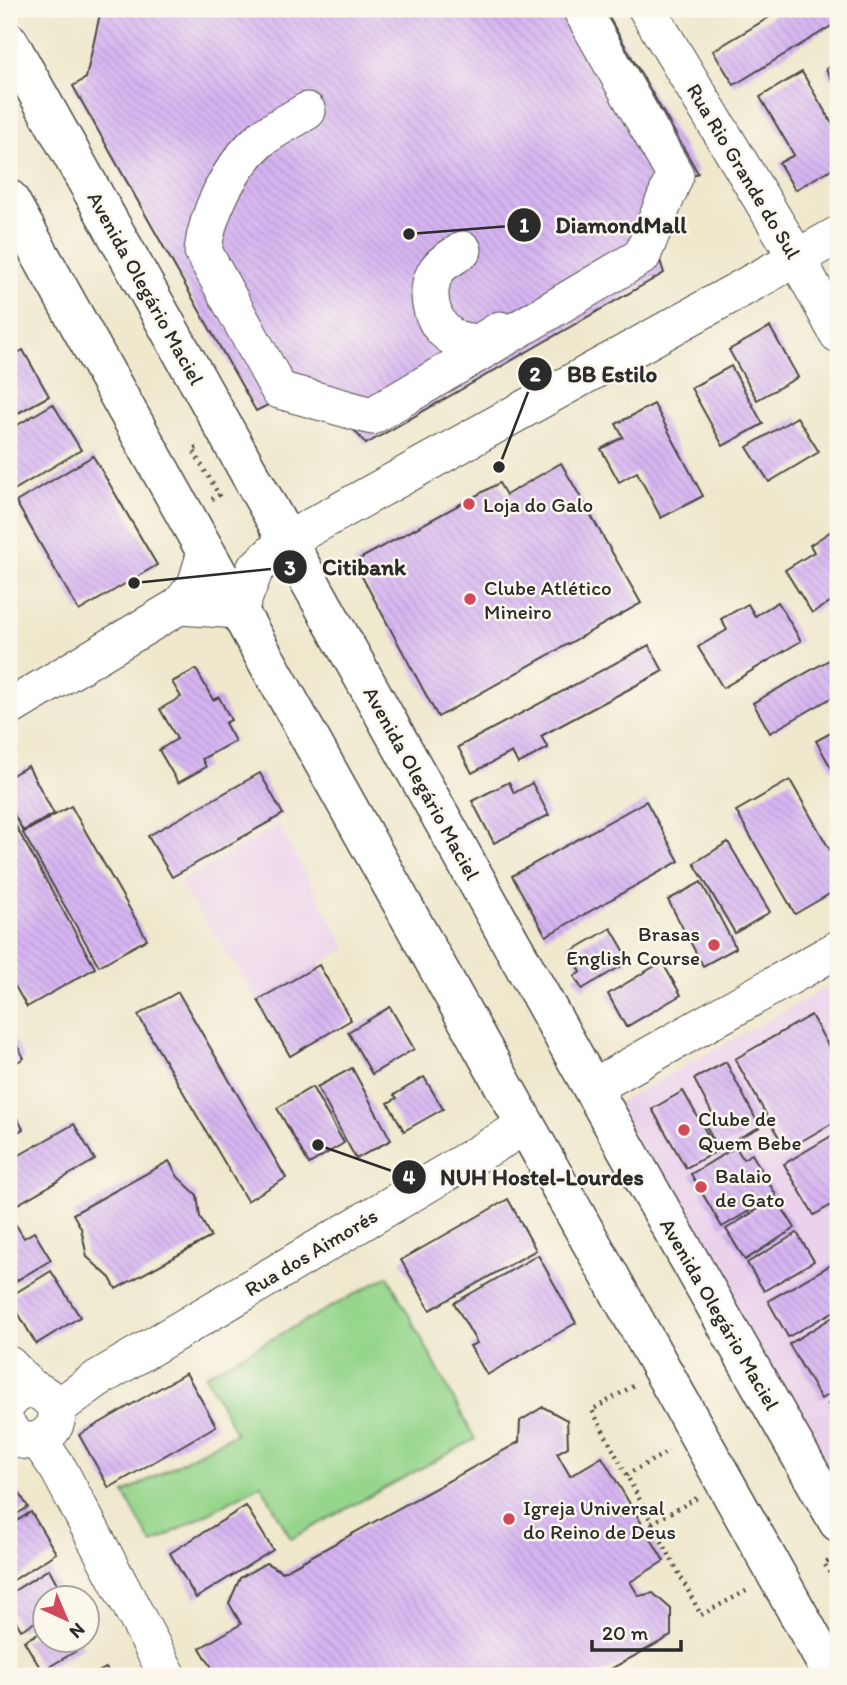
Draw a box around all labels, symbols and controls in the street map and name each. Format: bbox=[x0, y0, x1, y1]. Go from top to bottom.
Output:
street label: Rua Rio Grande do Sul bbox=[682, 79, 806, 263]
street label: Avenida Olegário Maciel bbox=[82, 187, 210, 389]
callout: DiamondMall bbox=[507, 203, 701, 247]
text: DiamondMall bbox=[555, 211, 687, 239]
text: 1 bbox=[519, 212, 529, 237]
callout: BB Estilo bbox=[518, 352, 671, 396]
text: BB Estilo bbox=[567, 360, 657, 388]
text: 2 bbox=[529, 361, 541, 386]
place label: Loja do Galo bbox=[483, 492, 593, 517]
marker: Loja do Galo bbox=[461, 496, 477, 512]
callout: Citibank bbox=[273, 545, 420, 589]
text: Citibank bbox=[322, 553, 407, 581]
text: 3 bbox=[284, 555, 296, 580]
place label: Clube Atlético Mineiro bbox=[484, 575, 612, 624]
marker: Clube Atlético Mineiro bbox=[462, 591, 478, 607]
street label: Avenida Olegário Maciel bbox=[358, 682, 486, 884]
place label: Brasas English Course bbox=[566, 921, 700, 970]
marker: Brasas English Course bbox=[706, 937, 722, 953]
place label: Clube de Quem Bebe bbox=[698, 1106, 802, 1155]
marker: Clube de Quem Bebe bbox=[676, 1122, 692, 1138]
callout: NUH Hostel-Lourdes bbox=[391, 1155, 658, 1199]
text: NUH Hostel-Lourdes bbox=[440, 1163, 644, 1191]
place label: Balaio de Gato bbox=[715, 1163, 785, 1212]
text: 4 bbox=[403, 1164, 416, 1189]
marker: Balaio de Gato bbox=[693, 1179, 709, 1195]
street label: Rua dos Aimorés bbox=[240, 1203, 382, 1301]
street label: Avenida Olegário Maciel bbox=[655, 1214, 785, 1414]
place label: Igreja Universal do Reino de Deus bbox=[523, 1495, 676, 1544]
marker: Igreja Universal do Reino de Deus bbox=[501, 1511, 517, 1527]
north arrow bbox=[32, 1584, 102, 1654]
scale bar bbox=[592, 1608, 681, 1652]
text: N bbox=[65, 1618, 90, 1644]
text: 20 m bbox=[602, 1620, 649, 1645]

